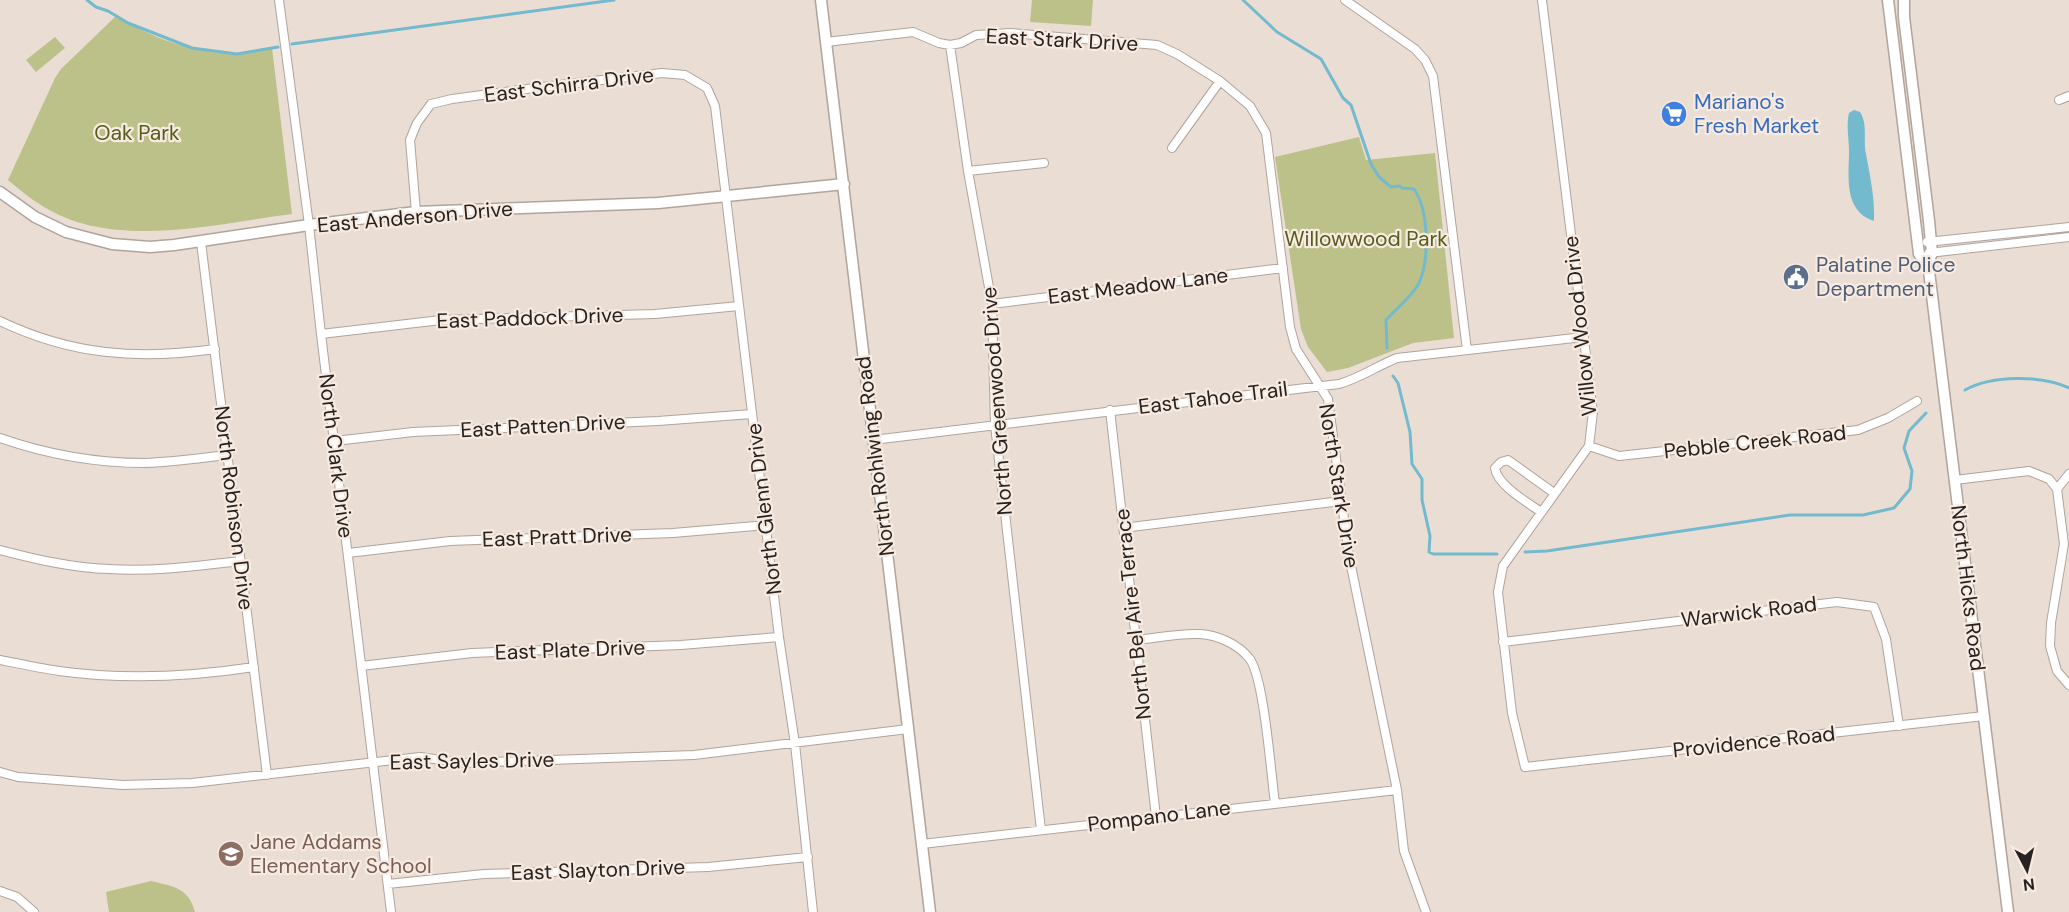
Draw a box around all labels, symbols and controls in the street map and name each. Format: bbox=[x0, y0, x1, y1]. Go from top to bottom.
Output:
street label: East Stark Drive bbox=[985, 22, 1139, 58]
street label: East Schirra Drive bbox=[483, 61, 656, 109]
place label: Mariano's Fresh Market bbox=[1694, 88, 1819, 140]
supermarket icon: Mariano's Fresh Market bbox=[1659, 99, 1689, 129]
park label: Oak Park bbox=[94, 119, 180, 147]
street label: East Anderson Drive bbox=[316, 194, 514, 240]
park label: Willowwood Park bbox=[1284, 225, 1448, 253]
street label: Willow Wood Drive bbox=[1557, 234, 1603, 417]
place label: Palatine Police Department bbox=[1816, 251, 1956, 303]
street label: East Meadow Lane bbox=[1046, 261, 1230, 311]
public building icon: Palatine Police Department bbox=[1781, 262, 1811, 292]
street label: North Greenwood Drive bbox=[975, 286, 1019, 516]
street label: East Paddock Drive bbox=[436, 301, 624, 335]
street label: North Rohlwing Road bbox=[849, 355, 901, 557]
street label: North Clark Drive bbox=[312, 372, 360, 540]
street label: East Tahoe Trail bbox=[1137, 375, 1289, 421]
street label: North Stark Drive bbox=[1312, 402, 1366, 570]
street label: North Robinson Drive bbox=[208, 404, 260, 612]
street label: East Patten Drive bbox=[460, 408, 626, 444]
street label: Pebble Creek Road bbox=[1662, 418, 1848, 466]
street label: North Glenn Drive bbox=[740, 422, 788, 596]
street label: North Hicks Road bbox=[1944, 503, 1992, 673]
street label: North Bel Aire Terrace bbox=[1108, 507, 1158, 721]
street label: East Pratt Drive bbox=[482, 520, 633, 554]
street label: Warwick Road bbox=[1679, 590, 1819, 634]
street label: East Plate Drive bbox=[494, 633, 646, 667]
street label: Providence Road bbox=[1671, 720, 1837, 764]
street label: East Sayles Drive bbox=[389, 746, 555, 776]
street label: Pompano Lane bbox=[1086, 793, 1232, 839]
place label: Jane Addams Elementary School bbox=[250, 828, 432, 880]
school or university icon: Jane Addams Elementary School bbox=[216, 839, 246, 869]
north arrow bbox=[1997, 840, 2057, 900]
street label: East Slayton Drive bbox=[510, 853, 686, 887]
text: N bbox=[2022, 873, 2036, 896]

